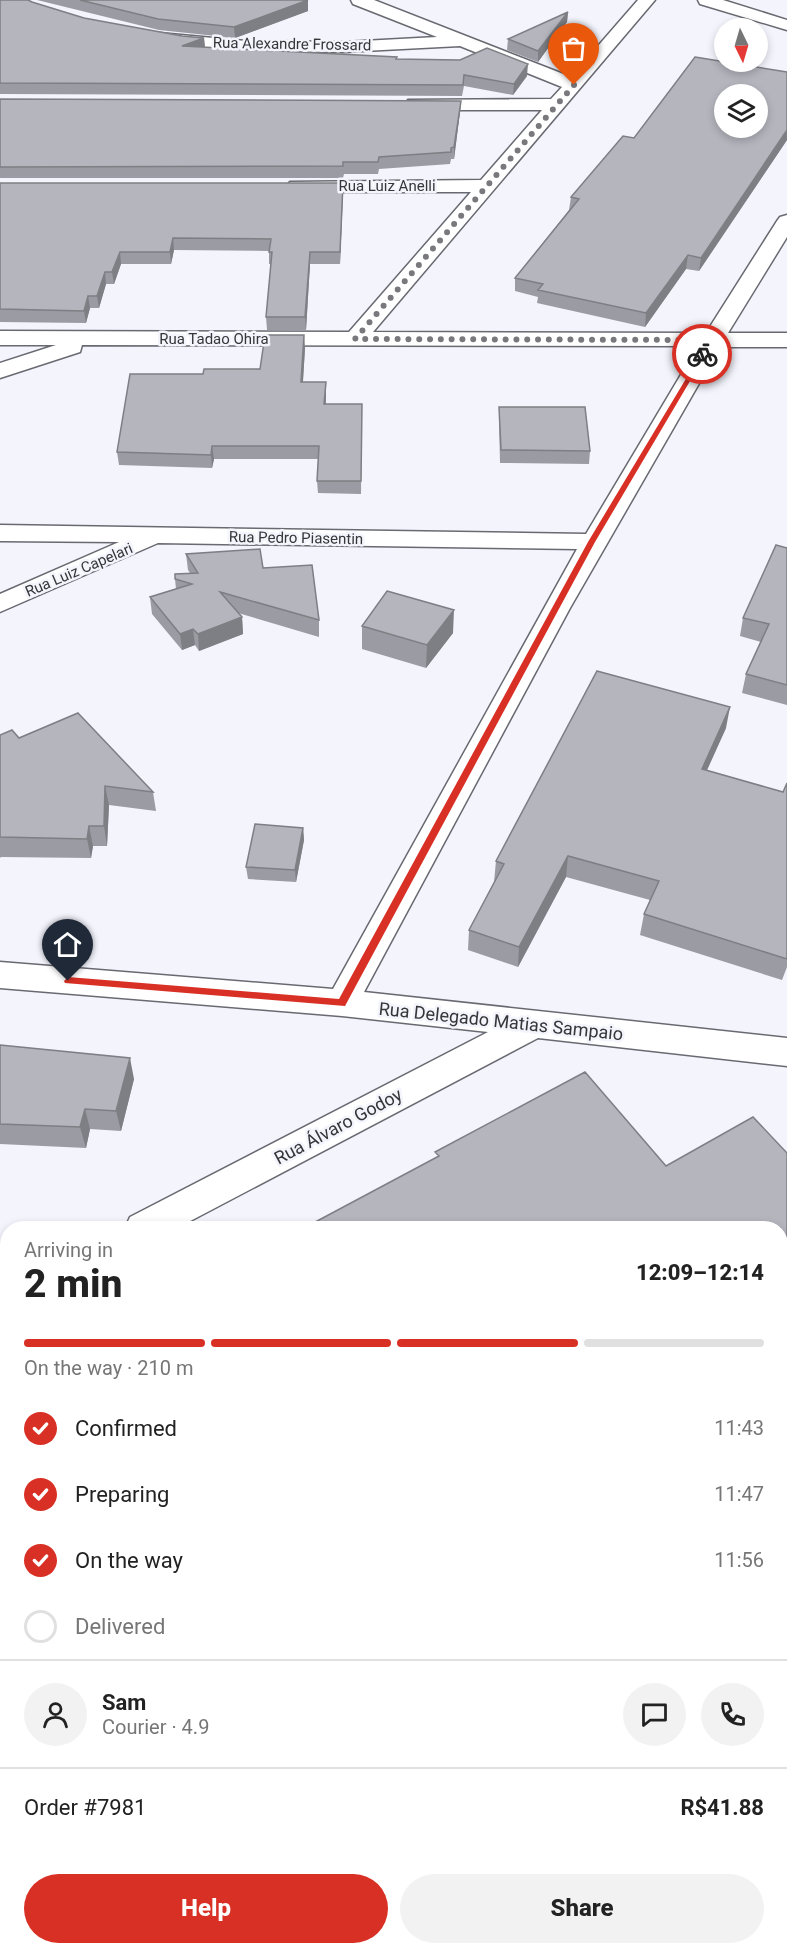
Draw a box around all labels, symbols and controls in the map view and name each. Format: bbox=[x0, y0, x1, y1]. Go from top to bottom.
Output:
north arrow bbox=[714, 18, 768, 72]
map controls bbox=[714, 18, 768, 138]
pin bbox=[548, 23, 599, 85]
icon: bag bbox=[557, 32, 590, 65]
street label: Rua Alexandre Frossard bbox=[213, 34, 371, 54]
button: layers bbox=[714, 84, 768, 138]
street label: Rua Luiz Anelli bbox=[338, 177, 436, 195]
courier bbox=[672, 324, 732, 384]
street label: Rua Tadao Ohira bbox=[159, 330, 269, 348]
icon: bike bbox=[686, 338, 719, 371]
street label: Rua Pedro Piasentin bbox=[229, 528, 363, 548]
street label: Rua Luiz Capelari bbox=[23, 539, 135, 601]
pin bbox=[42, 919, 93, 981]
icon: home bbox=[51, 928, 84, 961]
street label: Rua Delegado Matias Sampaio bbox=[378, 998, 624, 1044]
street label: Rua Álvaro Godoy bbox=[270, 1083, 406, 1169]
text: Arriving in bbox=[24, 1238, 113, 1262]
text: 12:09–12:14 bbox=[636, 1260, 764, 1285]
text: 2 min bbox=[24, 1261, 122, 1307]
text: On the way · 210 m bbox=[24, 1356, 193, 1380]
icon: check bbox=[24, 1412, 57, 1445]
text: Confirmed bbox=[75, 1416, 177, 1441]
text: 11:43 bbox=[714, 1416, 764, 1440]
icon: check bbox=[24, 1478, 57, 1511]
text: Preparing bbox=[75, 1482, 169, 1507]
text: 11:47 bbox=[714, 1482, 764, 1506]
icon: check bbox=[24, 1544, 57, 1577]
text: On the way bbox=[75, 1548, 183, 1573]
text: 11:56 bbox=[714, 1548, 764, 1572]
text: Delivered bbox=[75, 1614, 165, 1639]
button: person bbox=[24, 1683, 87, 1746]
button: chat bbox=[623, 1683, 686, 1746]
button: phone bbox=[701, 1683, 764, 1746]
text: Sam bbox=[102, 1690, 146, 1715]
text: Courier · 4.9 bbox=[102, 1715, 209, 1739]
text: Order #7981 bbox=[24, 1795, 146, 1820]
text: R$41.88 bbox=[680, 1795, 764, 1820]
button: Help bbox=[24, 1874, 388, 1943]
button: Share bbox=[400, 1874, 764, 1943]

